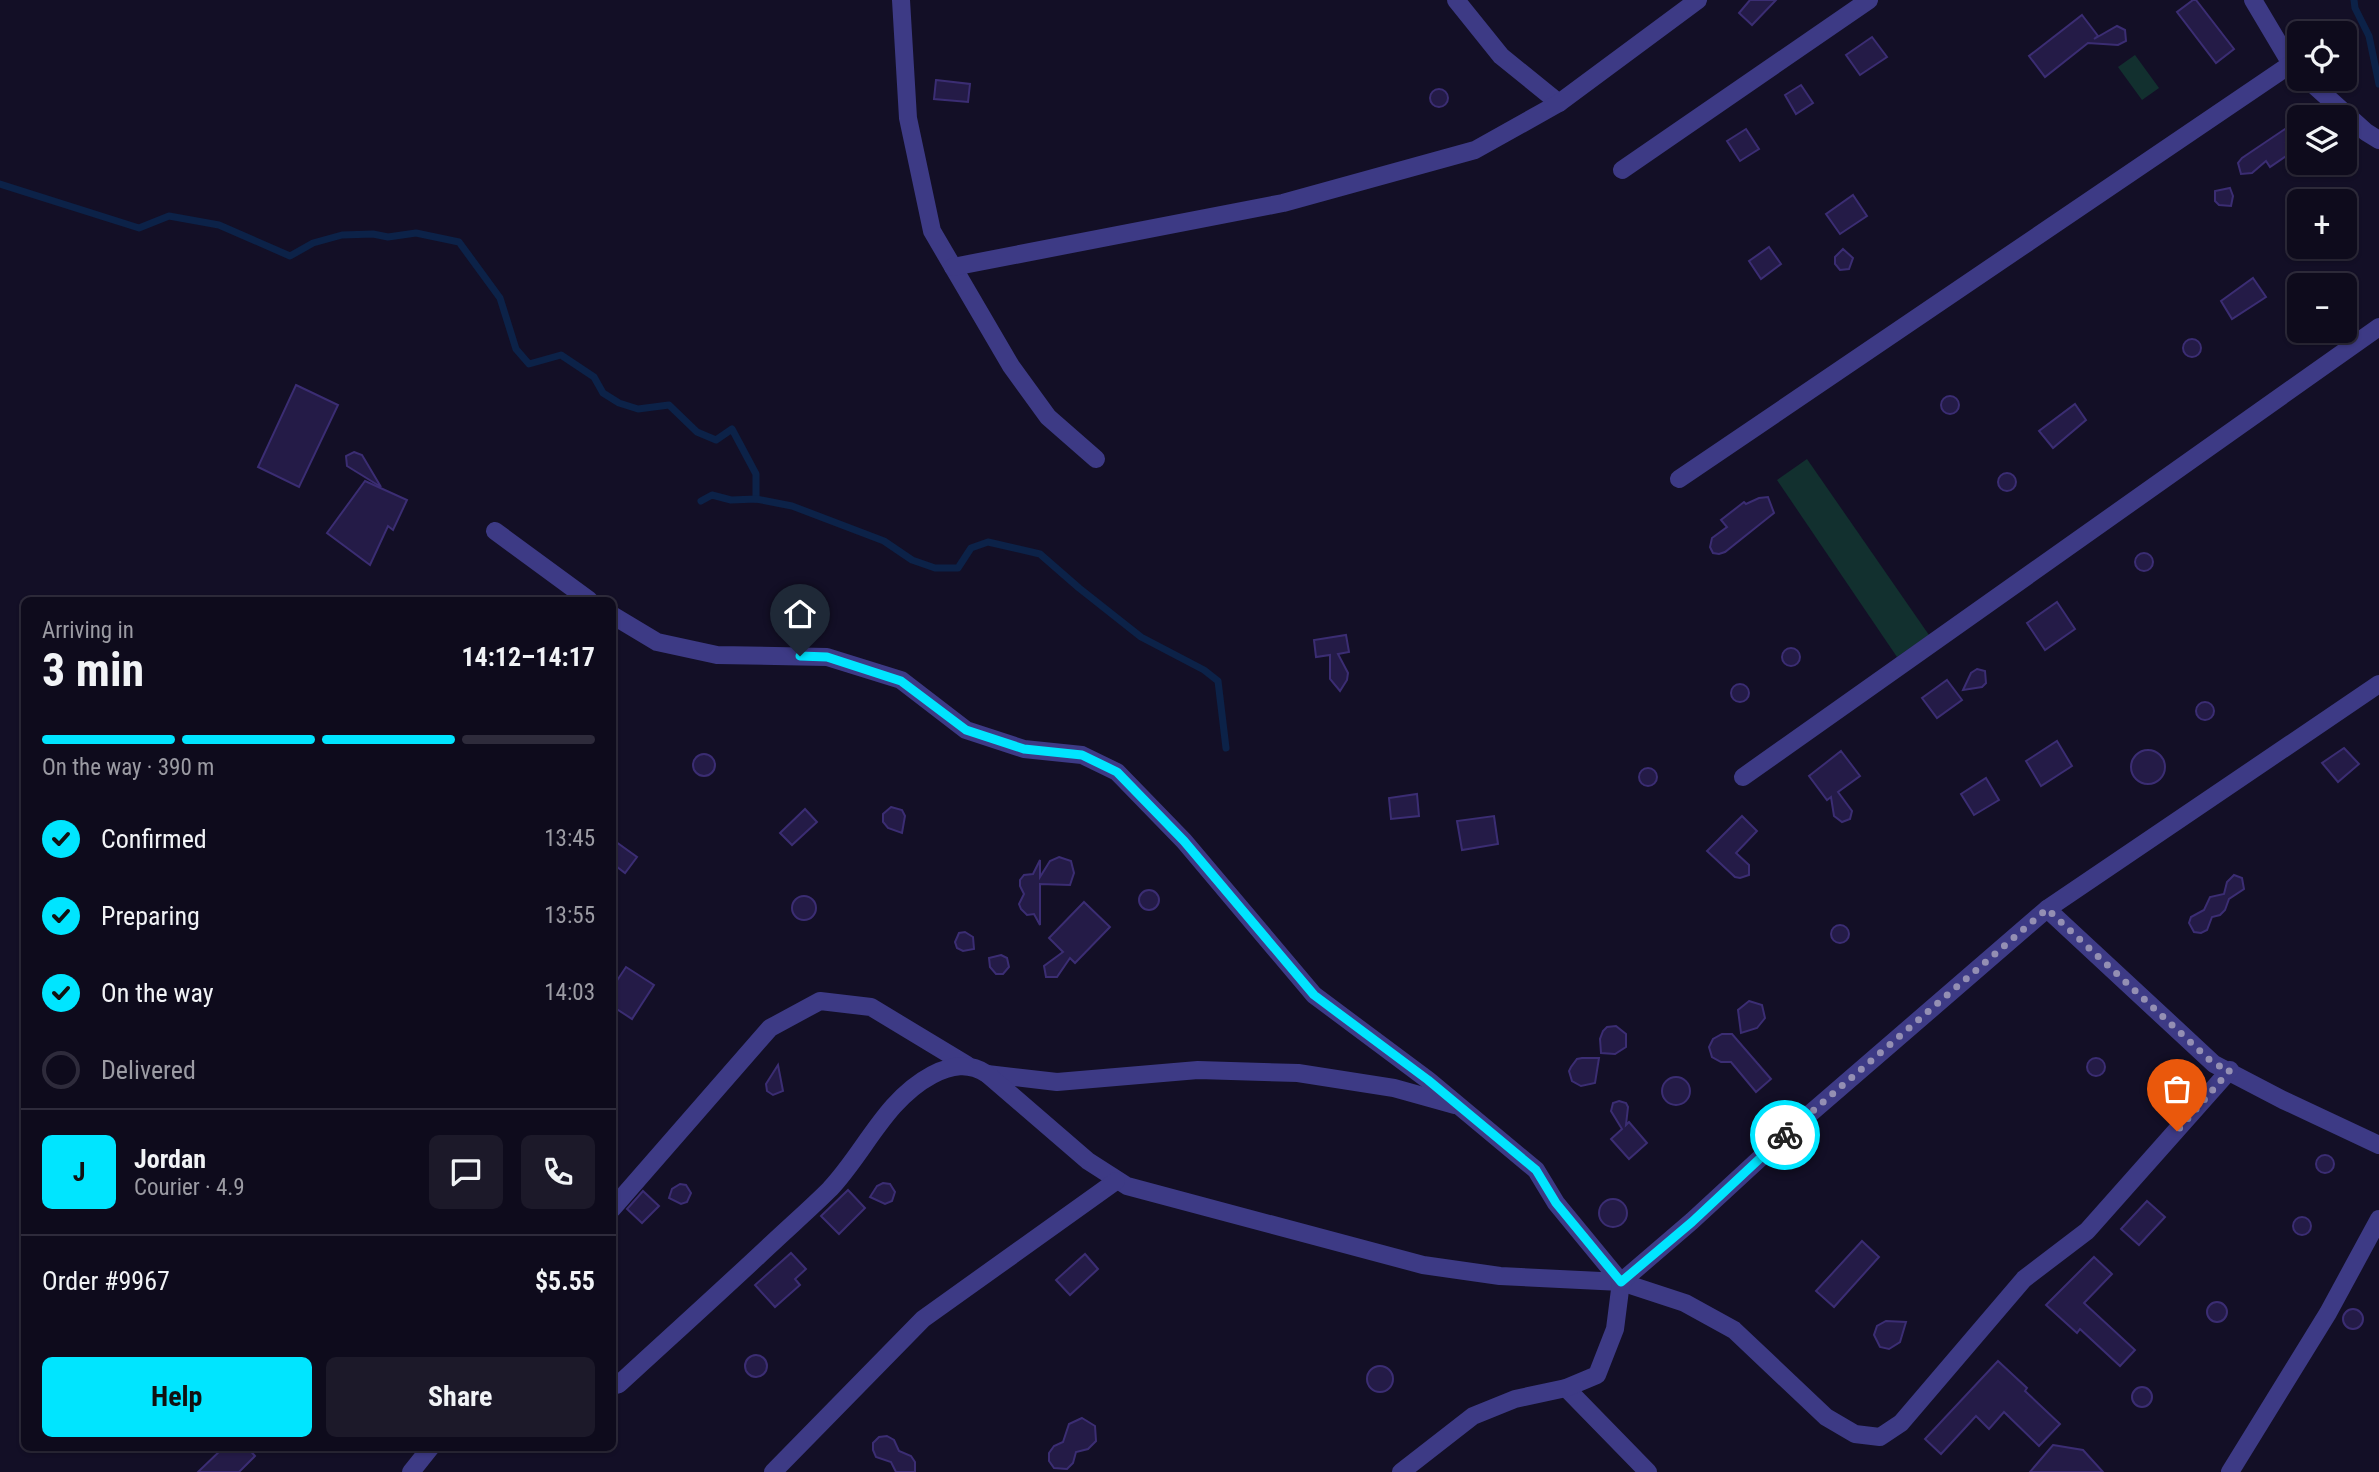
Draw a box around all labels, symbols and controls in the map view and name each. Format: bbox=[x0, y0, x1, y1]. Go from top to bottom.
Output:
map controls bbox=[2287, 21, 2357, 343]
button: locate bbox=[2287, 21, 2357, 91]
button: layers bbox=[2287, 105, 2357, 175]
button: + bbox=[2287, 189, 2357, 259]
button: − bbox=[2287, 273, 2357, 343]
pin bbox=[770, 584, 830, 656]
icon: home bbox=[781, 595, 819, 633]
text: Arriving in bbox=[42, 617, 134, 644]
text: 14:12–14:17 bbox=[461, 642, 595, 672]
text: 3 min bbox=[42, 643, 144, 697]
text: On the way · 390 m bbox=[42, 754, 214, 781]
icon: check bbox=[42, 820, 80, 858]
text: Confirmed bbox=[101, 824, 207, 854]
text: 13:45 bbox=[544, 825, 595, 852]
icon: check bbox=[42, 897, 80, 935]
text: Preparing bbox=[101, 901, 200, 931]
text: 13:55 bbox=[544, 902, 595, 929]
icon: check bbox=[42, 974, 80, 1012]
text: On the way bbox=[101, 978, 214, 1008]
text: 14:03 bbox=[544, 979, 595, 1006]
text: Delivered bbox=[101, 1055, 196, 1085]
pin bbox=[2147, 1059, 2207, 1131]
icon: bag bbox=[2158, 1070, 2196, 1108]
courier bbox=[1750, 1100, 1820, 1170]
icon: bike bbox=[1766, 1116, 1804, 1154]
button: chat bbox=[429, 1135, 503, 1209]
button: phone bbox=[521, 1135, 595, 1209]
text: Jordan bbox=[134, 1144, 206, 1174]
text: J bbox=[73, 1157, 85, 1187]
text: Courier · 4.9 bbox=[134, 1174, 245, 1201]
text: Order #9967 bbox=[42, 1266, 170, 1296]
text: $5.55 bbox=[535, 1266, 595, 1296]
button: Help bbox=[42, 1357, 312, 1437]
button: Share bbox=[326, 1357, 595, 1437]

